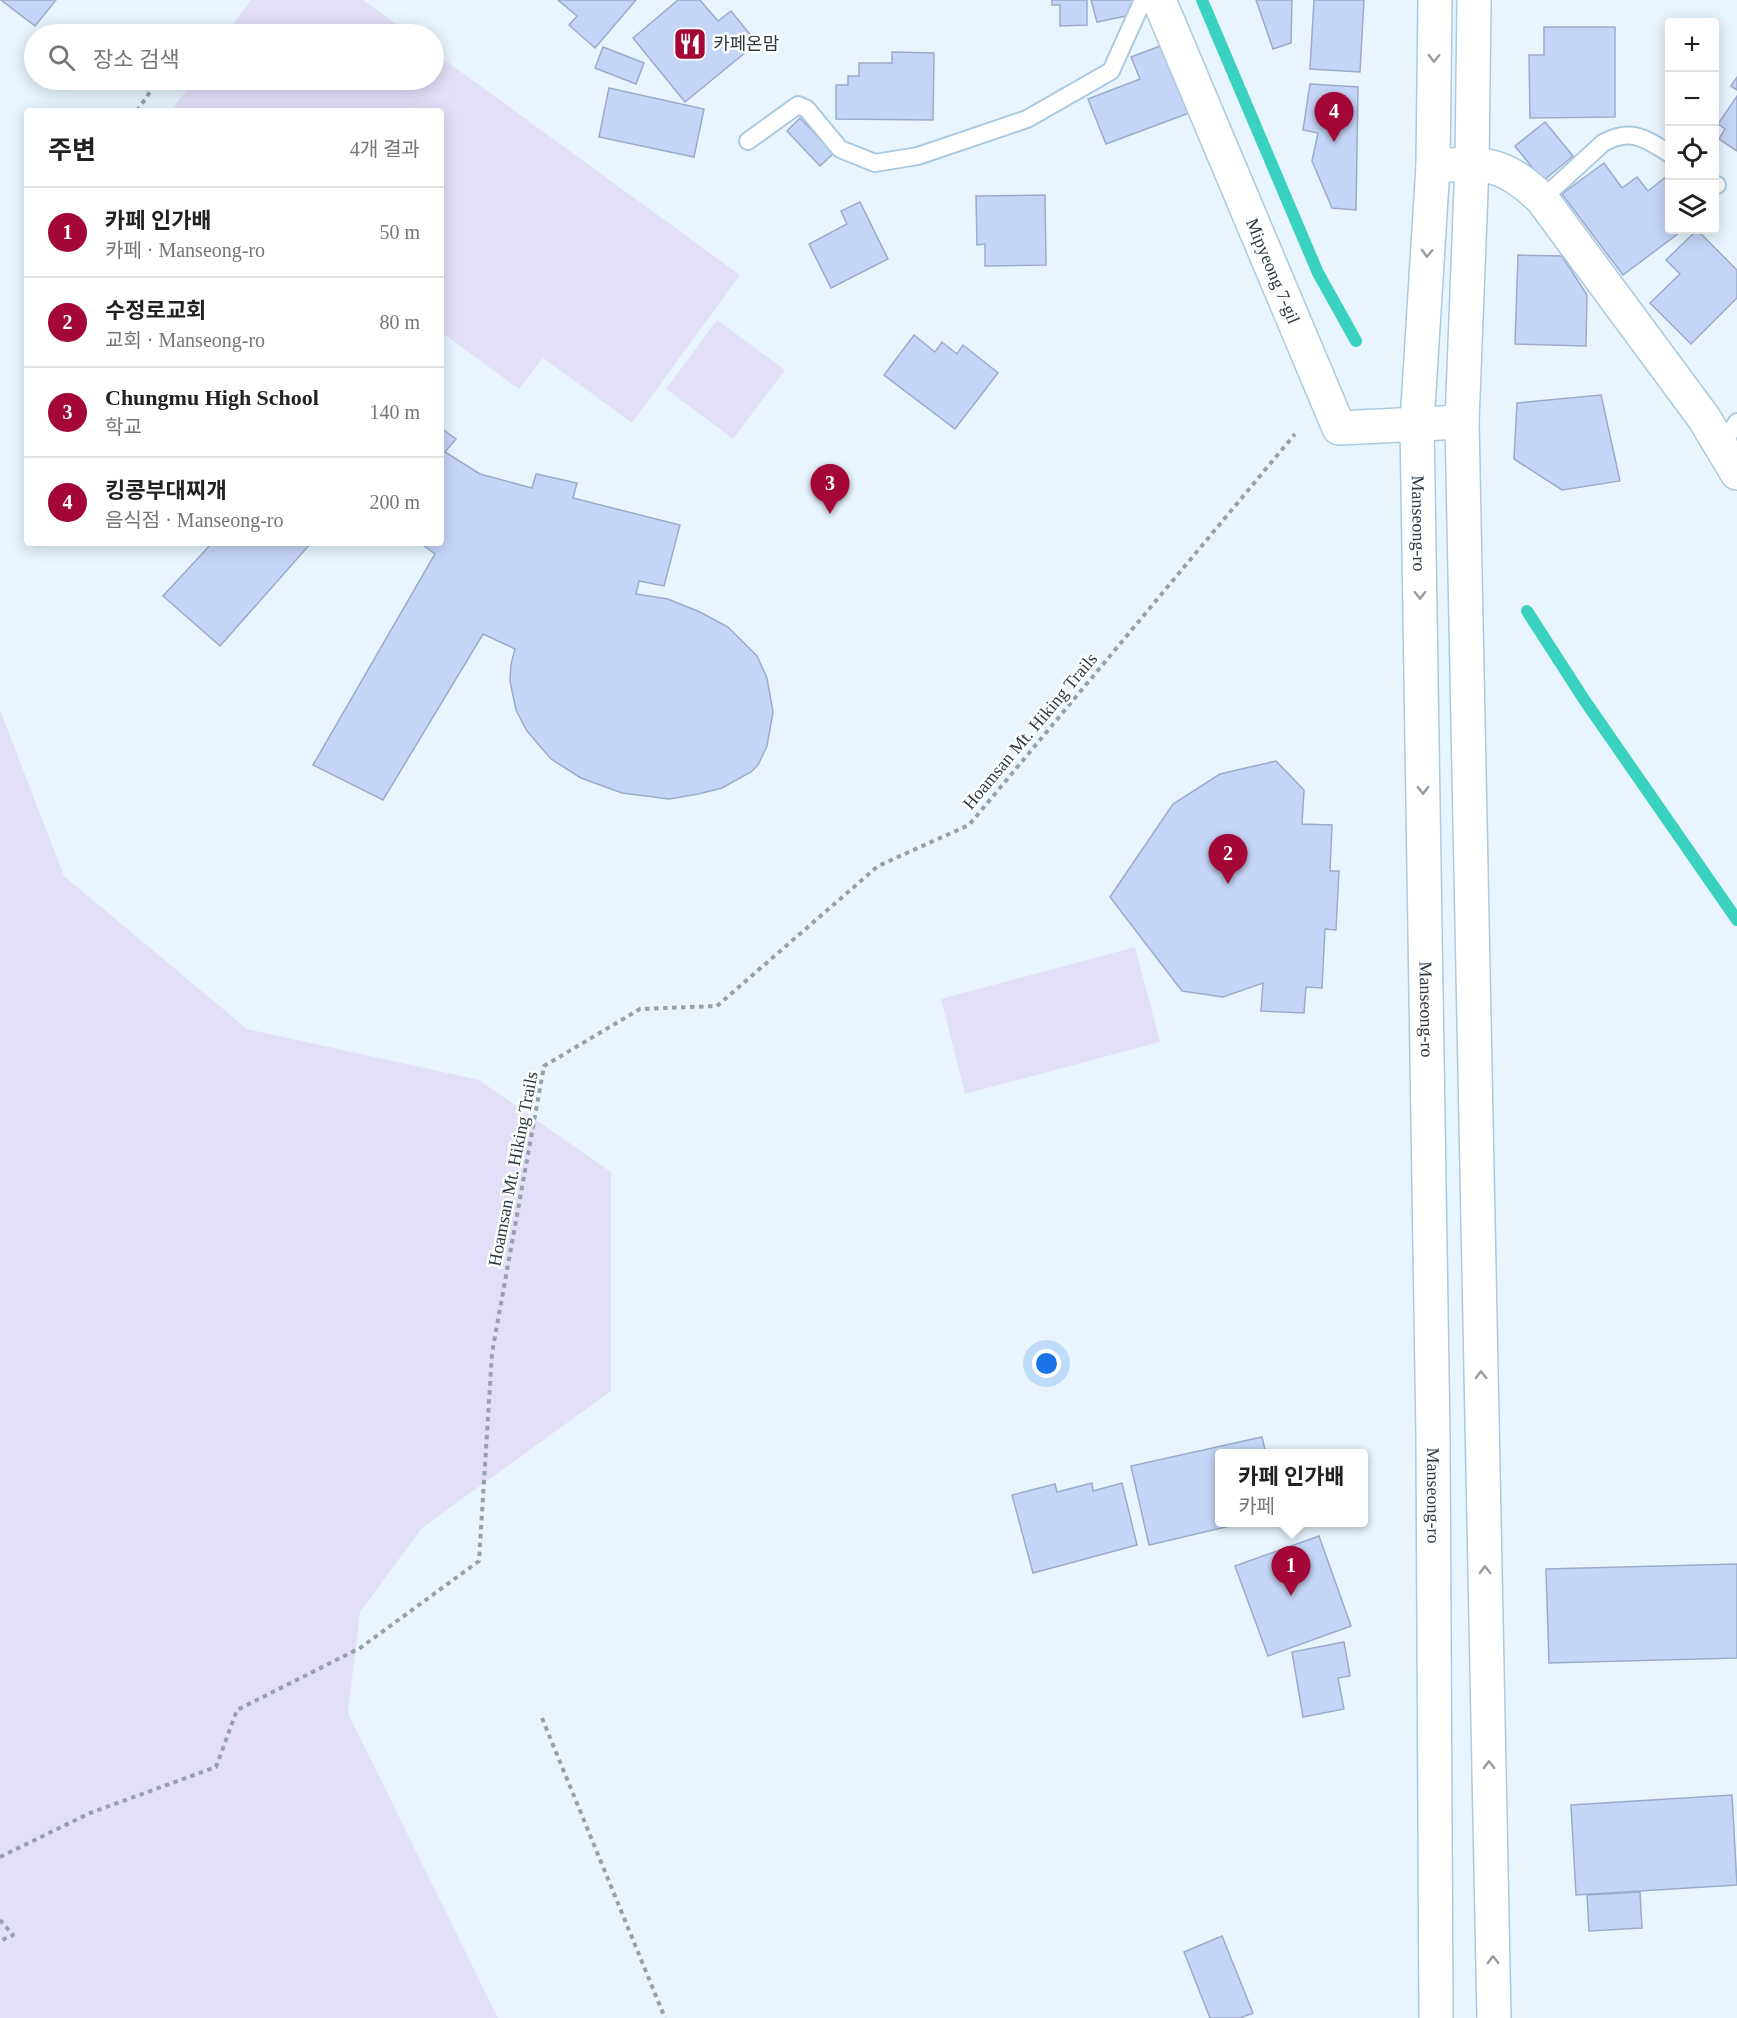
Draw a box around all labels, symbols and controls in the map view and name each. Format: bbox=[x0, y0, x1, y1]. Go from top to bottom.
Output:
map controls bbox=[1665, 18, 1719, 234]
button: + bbox=[1665, 18, 1719, 72]
search box bbox=[24, 24, 444, 90]
restaurant icon: 카페온맘 bbox=[672, 26, 708, 62]
place label: 카페온맘 bbox=[713, 34, 779, 54]
icon: search bbox=[45, 41, 78, 74]
text: 장소 검색 bbox=[93, 47, 179, 72]
one-way arrow bbox=[1428, 54, 1440, 63]
button: − bbox=[1665, 72, 1719, 126]
pin: 4 bbox=[1314, 92, 1354, 142]
button: locate bbox=[1665, 126, 1719, 180]
text: 주변 bbox=[48, 136, 96, 165]
text: 4개 결과 bbox=[350, 138, 420, 160]
button: layers bbox=[1665, 180, 1719, 234]
text: 카페 인가배 bbox=[105, 208, 212, 233]
street label: Mipyeong 7-gil bbox=[1242, 215, 1304, 327]
text: 1 bbox=[63, 221, 73, 243]
text: 50 m bbox=[379, 221, 420, 243]
text: 카페 · Manseong-ro bbox=[105, 239, 265, 261]
one-way arrow bbox=[1421, 249, 1434, 258]
text: 수정로교회 bbox=[105, 298, 206, 323]
text: 2 bbox=[63, 311, 73, 333]
text: 80 m bbox=[379, 311, 420, 333]
text: 교회 · Manseong-ro bbox=[105, 329, 265, 351]
text: Chungmu High School bbox=[105, 385, 319, 410]
text: 3 bbox=[63, 401, 73, 423]
text: 140 m bbox=[369, 401, 420, 423]
text: 학교 bbox=[105, 416, 142, 438]
pin: 3 bbox=[810, 464, 850, 514]
street label: Manseong-ro bbox=[1408, 475, 1429, 572]
text: 킹콩부대찌개 bbox=[105, 478, 226, 503]
text: 4 bbox=[63, 491, 73, 513]
text: 200 m bbox=[369, 491, 420, 513]
text: 음식점 · Manseong-ro bbox=[105, 509, 284, 531]
one-way arrow bbox=[1414, 590, 1426, 599]
street label: Hoamsan Mt. Hiking Trails bbox=[959, 649, 1101, 813]
one-way arrow bbox=[1417, 785, 1429, 794]
pin: 2 bbox=[1208, 834, 1248, 884]
street label: Manseong-ro bbox=[1415, 961, 1437, 1058]
street label: Hoamsan Mt. Hiking Trails bbox=[484, 1070, 542, 1268]
your location bbox=[1032, 1349, 1061, 1378]
one-way arrow bbox=[1475, 1370, 1488, 1379]
street label: Manseong-ro bbox=[1423, 1447, 1444, 1543]
popup bbox=[1215, 1449, 1368, 1527]
text: 카페 인가배 bbox=[1238, 1464, 1345, 1489]
text: 카페 bbox=[1238, 1495, 1275, 1517]
pin: 1 bbox=[1272, 1546, 1310, 1596]
one-way arrow bbox=[1479, 1565, 1492, 1574]
one-way arrow bbox=[1483, 1760, 1495, 1769]
one-way arrow bbox=[1486, 1955, 1499, 1964]

